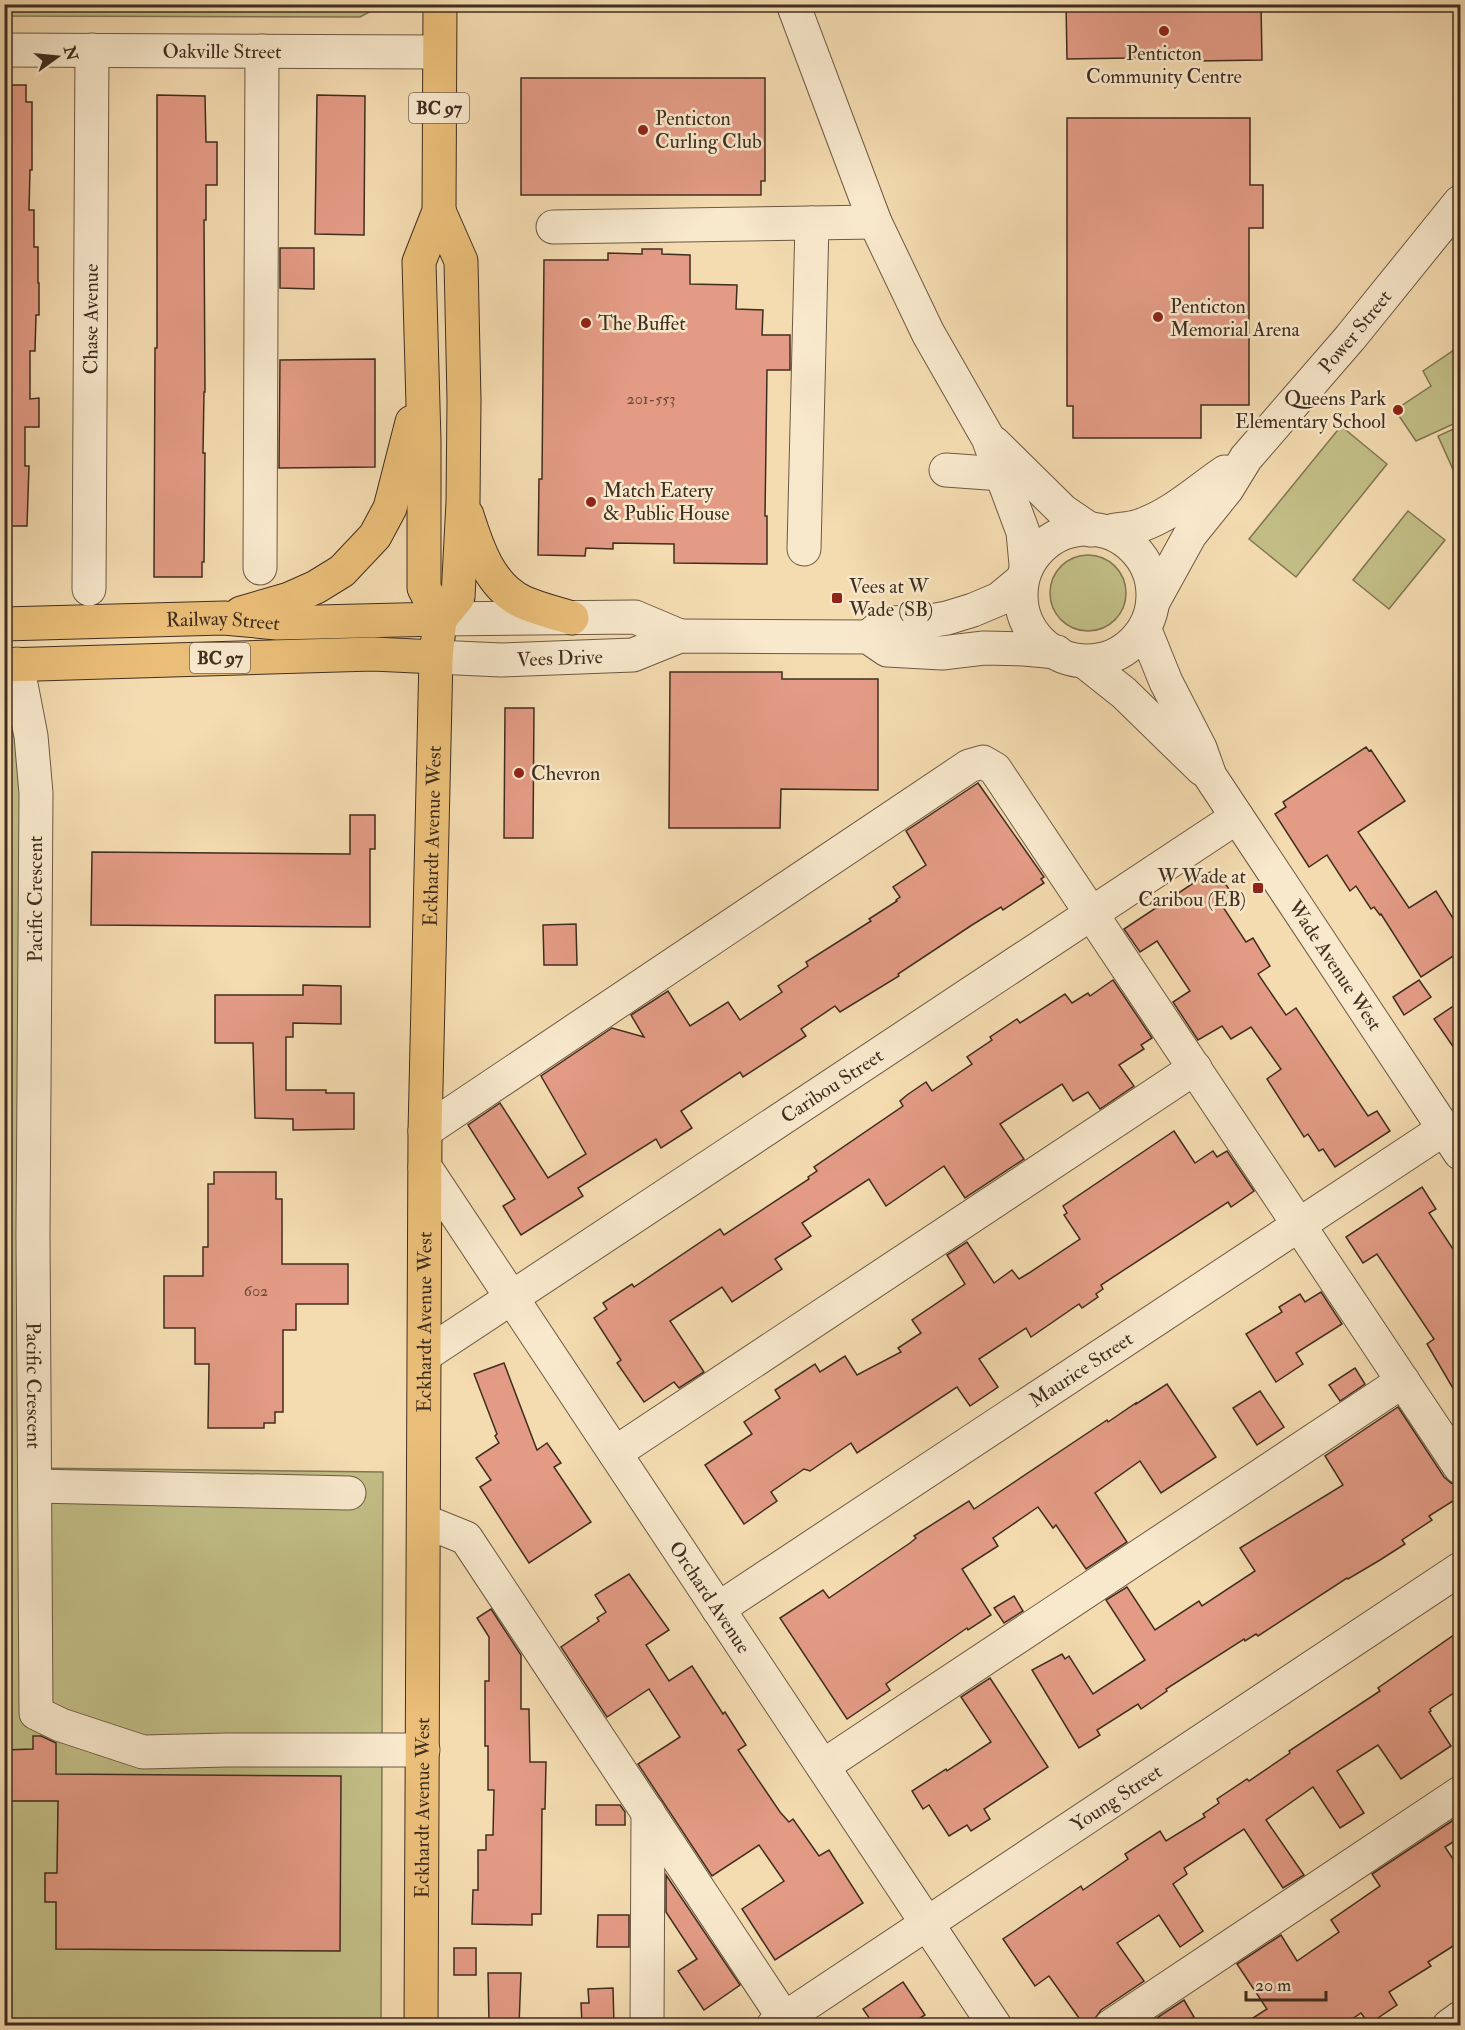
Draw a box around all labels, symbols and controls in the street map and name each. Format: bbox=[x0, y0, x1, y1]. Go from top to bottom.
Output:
marker: Penticton Community Centre bbox=[1157, 24, 1171, 38]
north arrow bbox=[27, 27, 87, 87]
street label: Oakville Street bbox=[162, 39, 282, 64]
place label: Penticton Community Centre bbox=[1086, 41, 1242, 89]
text: N bbox=[59, 43, 82, 64]
road number: BC 97 bbox=[409, 93, 469, 123]
place label: Penticton Curling Club bbox=[655, 106, 762, 154]
marker: Penticton Curling Club bbox=[636, 123, 650, 137]
street label: Chase Avenue bbox=[78, 264, 104, 374]
street label: Power Street bbox=[1313, 284, 1397, 378]
place label: Penticton Memorial Arena bbox=[1170, 294, 1301, 342]
marker: Penticton Memorial Arena bbox=[1151, 310, 1165, 324]
place label: The Buffet bbox=[598, 311, 686, 336]
marker: The Buffet bbox=[579, 316, 593, 330]
place label: Queens Park Elementary School bbox=[1235, 386, 1386, 434]
house number: 201-553 bbox=[627, 389, 675, 409]
marker: Queens Park Elementary School bbox=[1391, 403, 1405, 417]
place label: Match Eatery & Public House bbox=[603, 478, 730, 526]
marker: Match Eatery & Public House bbox=[584, 495, 598, 509]
place label: Vees at W Wade (SB) bbox=[848, 574, 933, 622]
marker: Vees at W Wade (SB) bbox=[830, 591, 844, 605]
street label: Railway Street bbox=[165, 606, 282, 636]
road number: BC 97 bbox=[190, 643, 250, 673]
street label: Vees Drive bbox=[516, 644, 603, 672]
street label: Eckhardt Avenue West bbox=[418, 745, 447, 927]
place label: Chevron bbox=[531, 761, 600, 786]
marker: Chevron bbox=[512, 766, 526, 780]
street label: Pacific Crescent bbox=[23, 835, 48, 962]
place label: W Wade at Caribou (EB) bbox=[1138, 864, 1247, 912]
marker: W Wade at Caribou (EB) bbox=[1251, 881, 1265, 895]
street label: Wade Avenue West bbox=[1282, 894, 1388, 1036]
street label: Caribou Street bbox=[776, 1043, 888, 1129]
street label: Eckhardt Avenue West bbox=[412, 1231, 438, 1413]
house number: 602 bbox=[244, 1281, 268, 1301]
street label: Pacific Crescent bbox=[21, 1322, 46, 1449]
street label: Maurice Street bbox=[1024, 1326, 1138, 1413]
street label: Orchard Avenue bbox=[664, 1536, 756, 1658]
street label: Eckhardt Avenue West bbox=[410, 1717, 435, 1899]
street label: Young Street bbox=[1066, 1759, 1167, 1838]
scale bar bbox=[1246, 1964, 1326, 2002]
text: 20 m bbox=[1255, 1974, 1291, 1997]

